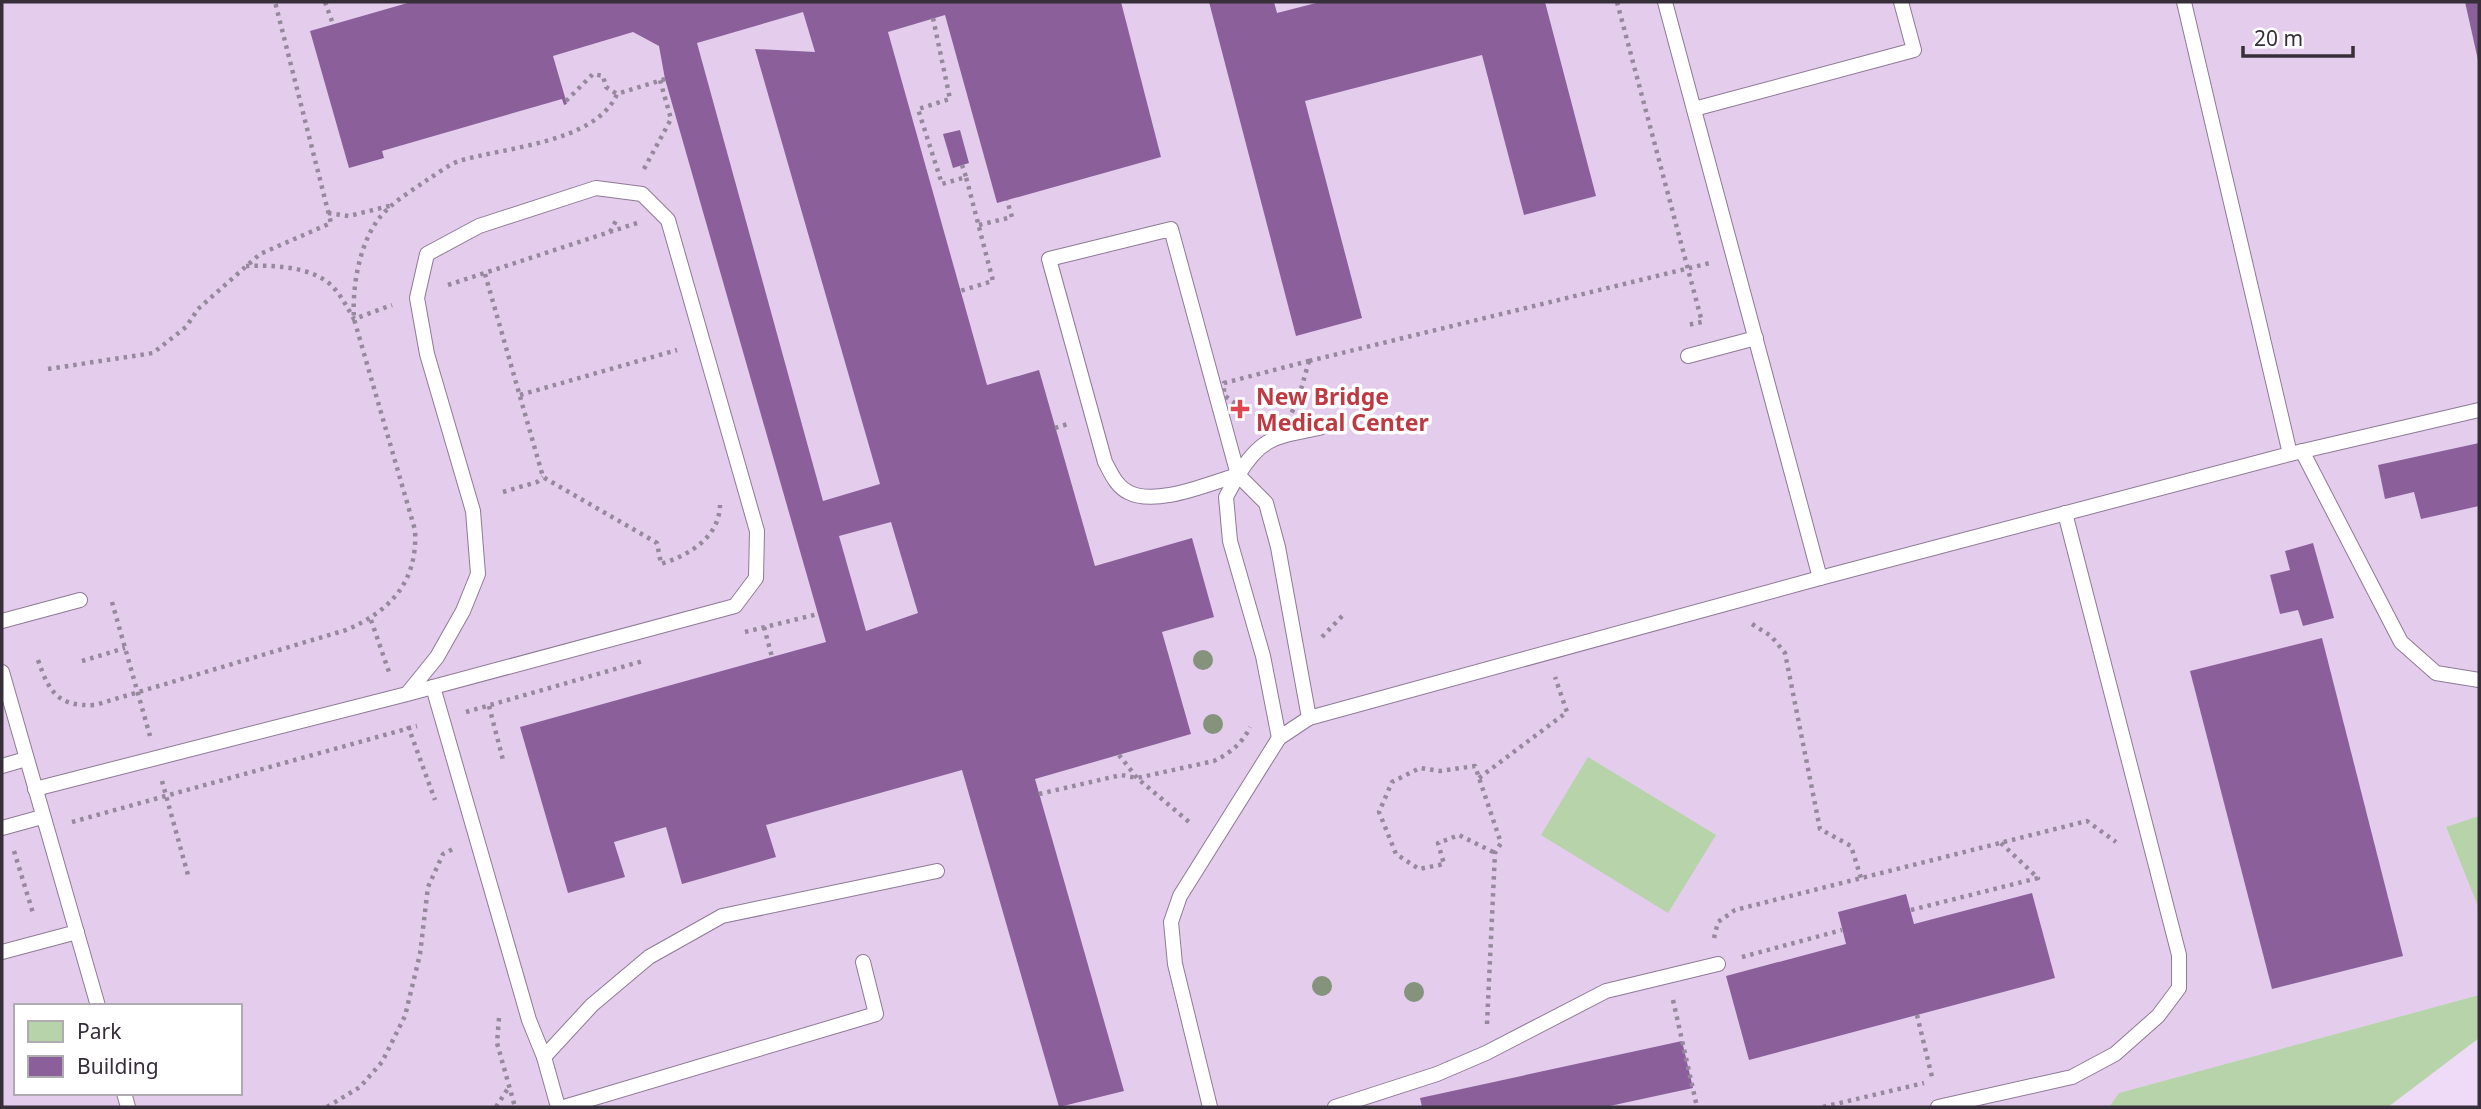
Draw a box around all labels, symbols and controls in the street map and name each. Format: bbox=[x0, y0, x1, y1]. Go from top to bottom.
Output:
scale bar bbox=[2243, 14, 2353, 58]
text: 20 m bbox=[2254, 24, 2303, 52]
place label: New Bridge Medical Center bbox=[1256, 380, 1429, 438]
marker: New Bridge Medical Center bbox=[1230, 399, 1250, 419]
legend bbox=[14, 1004, 242, 1095]
text: Park bbox=[77, 1017, 122, 1045]
text: Building bbox=[77, 1052, 159, 1080]

